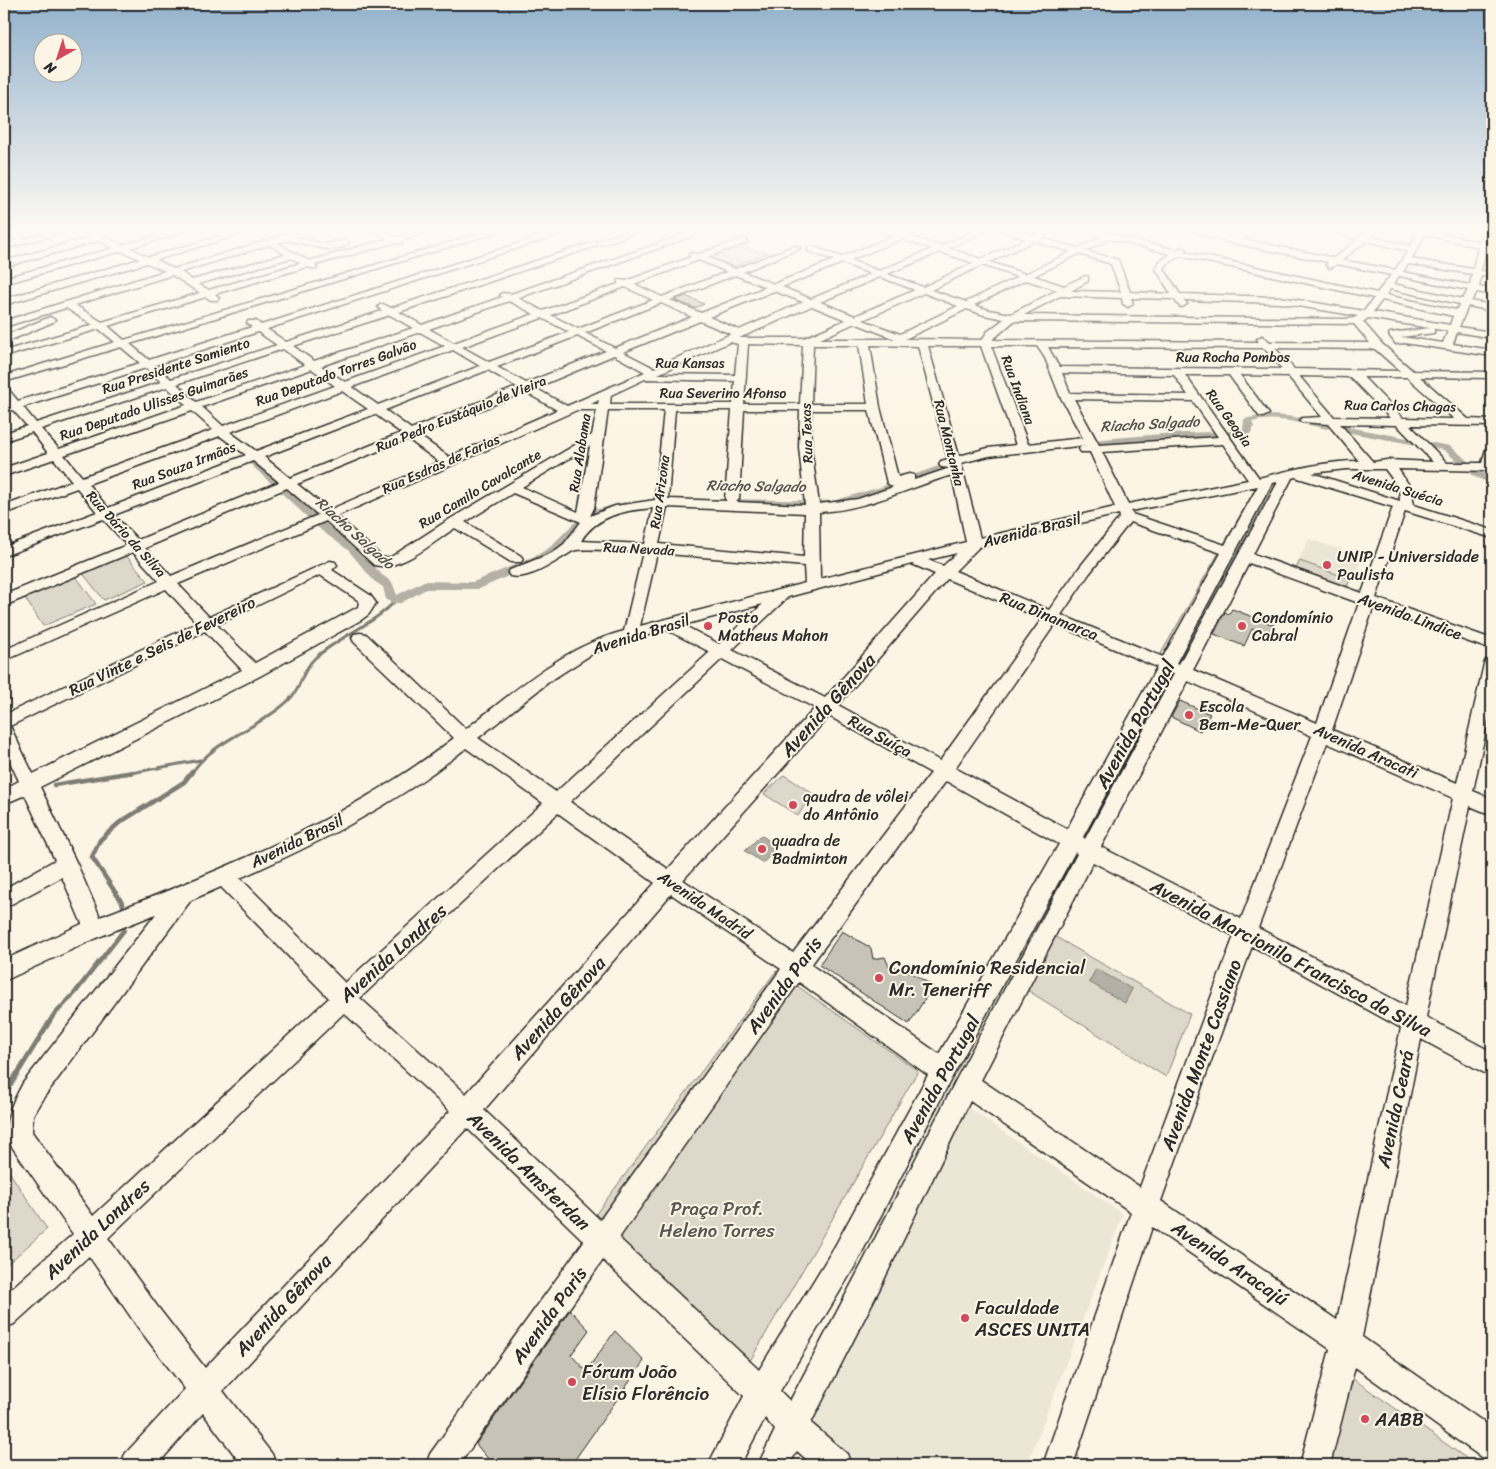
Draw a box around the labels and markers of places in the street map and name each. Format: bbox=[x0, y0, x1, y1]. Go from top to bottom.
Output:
place label: UNIP - Universidade Paulista bbox=[1337, 542, 1479, 589]
marker: UNIP - Universidade Paulista bbox=[1321, 559, 1333, 571]
place label: Posto Matheus Mahon bbox=[718, 603, 829, 650]
place label: Condomínio Cabral bbox=[1252, 603, 1333, 650]
marker: Posto Matheus Mahon bbox=[702, 620, 714, 632]
marker: Condomínio Cabral bbox=[1236, 620, 1248, 632]
place label: Escola Bem-Me-Quer bbox=[1199, 692, 1302, 739]
marker: Escola Bem-Me-Quer bbox=[1183, 709, 1195, 721]
place label: qaudra de vôlei do Antônio bbox=[803, 782, 909, 829]
marker: qaudra de vôlei do Antônio bbox=[787, 799, 799, 811]
place label: quadra de Badminton bbox=[772, 826, 848, 873]
marker: quadra de Badminton bbox=[756, 843, 768, 855]
place label: Condomínio Residencial Mr. Teneriff bbox=[889, 951, 1086, 1006]
marker: Condomínio Residencial Mr. Teneriff bbox=[873, 972, 885, 984]
place label: Faculdade ASCES UNITA bbox=[974, 1291, 1090, 1346]
marker: Faculdade ASCES UNITA bbox=[959, 1312, 971, 1324]
place label: Fórum João Elísio Florêncio bbox=[582, 1355, 709, 1410]
marker: Fórum João Elísio Florêncio bbox=[566, 1376, 578, 1388]
place label: AABB bbox=[1374, 1403, 1424, 1436]
marker: AABB bbox=[1359, 1413, 1371, 1425]

